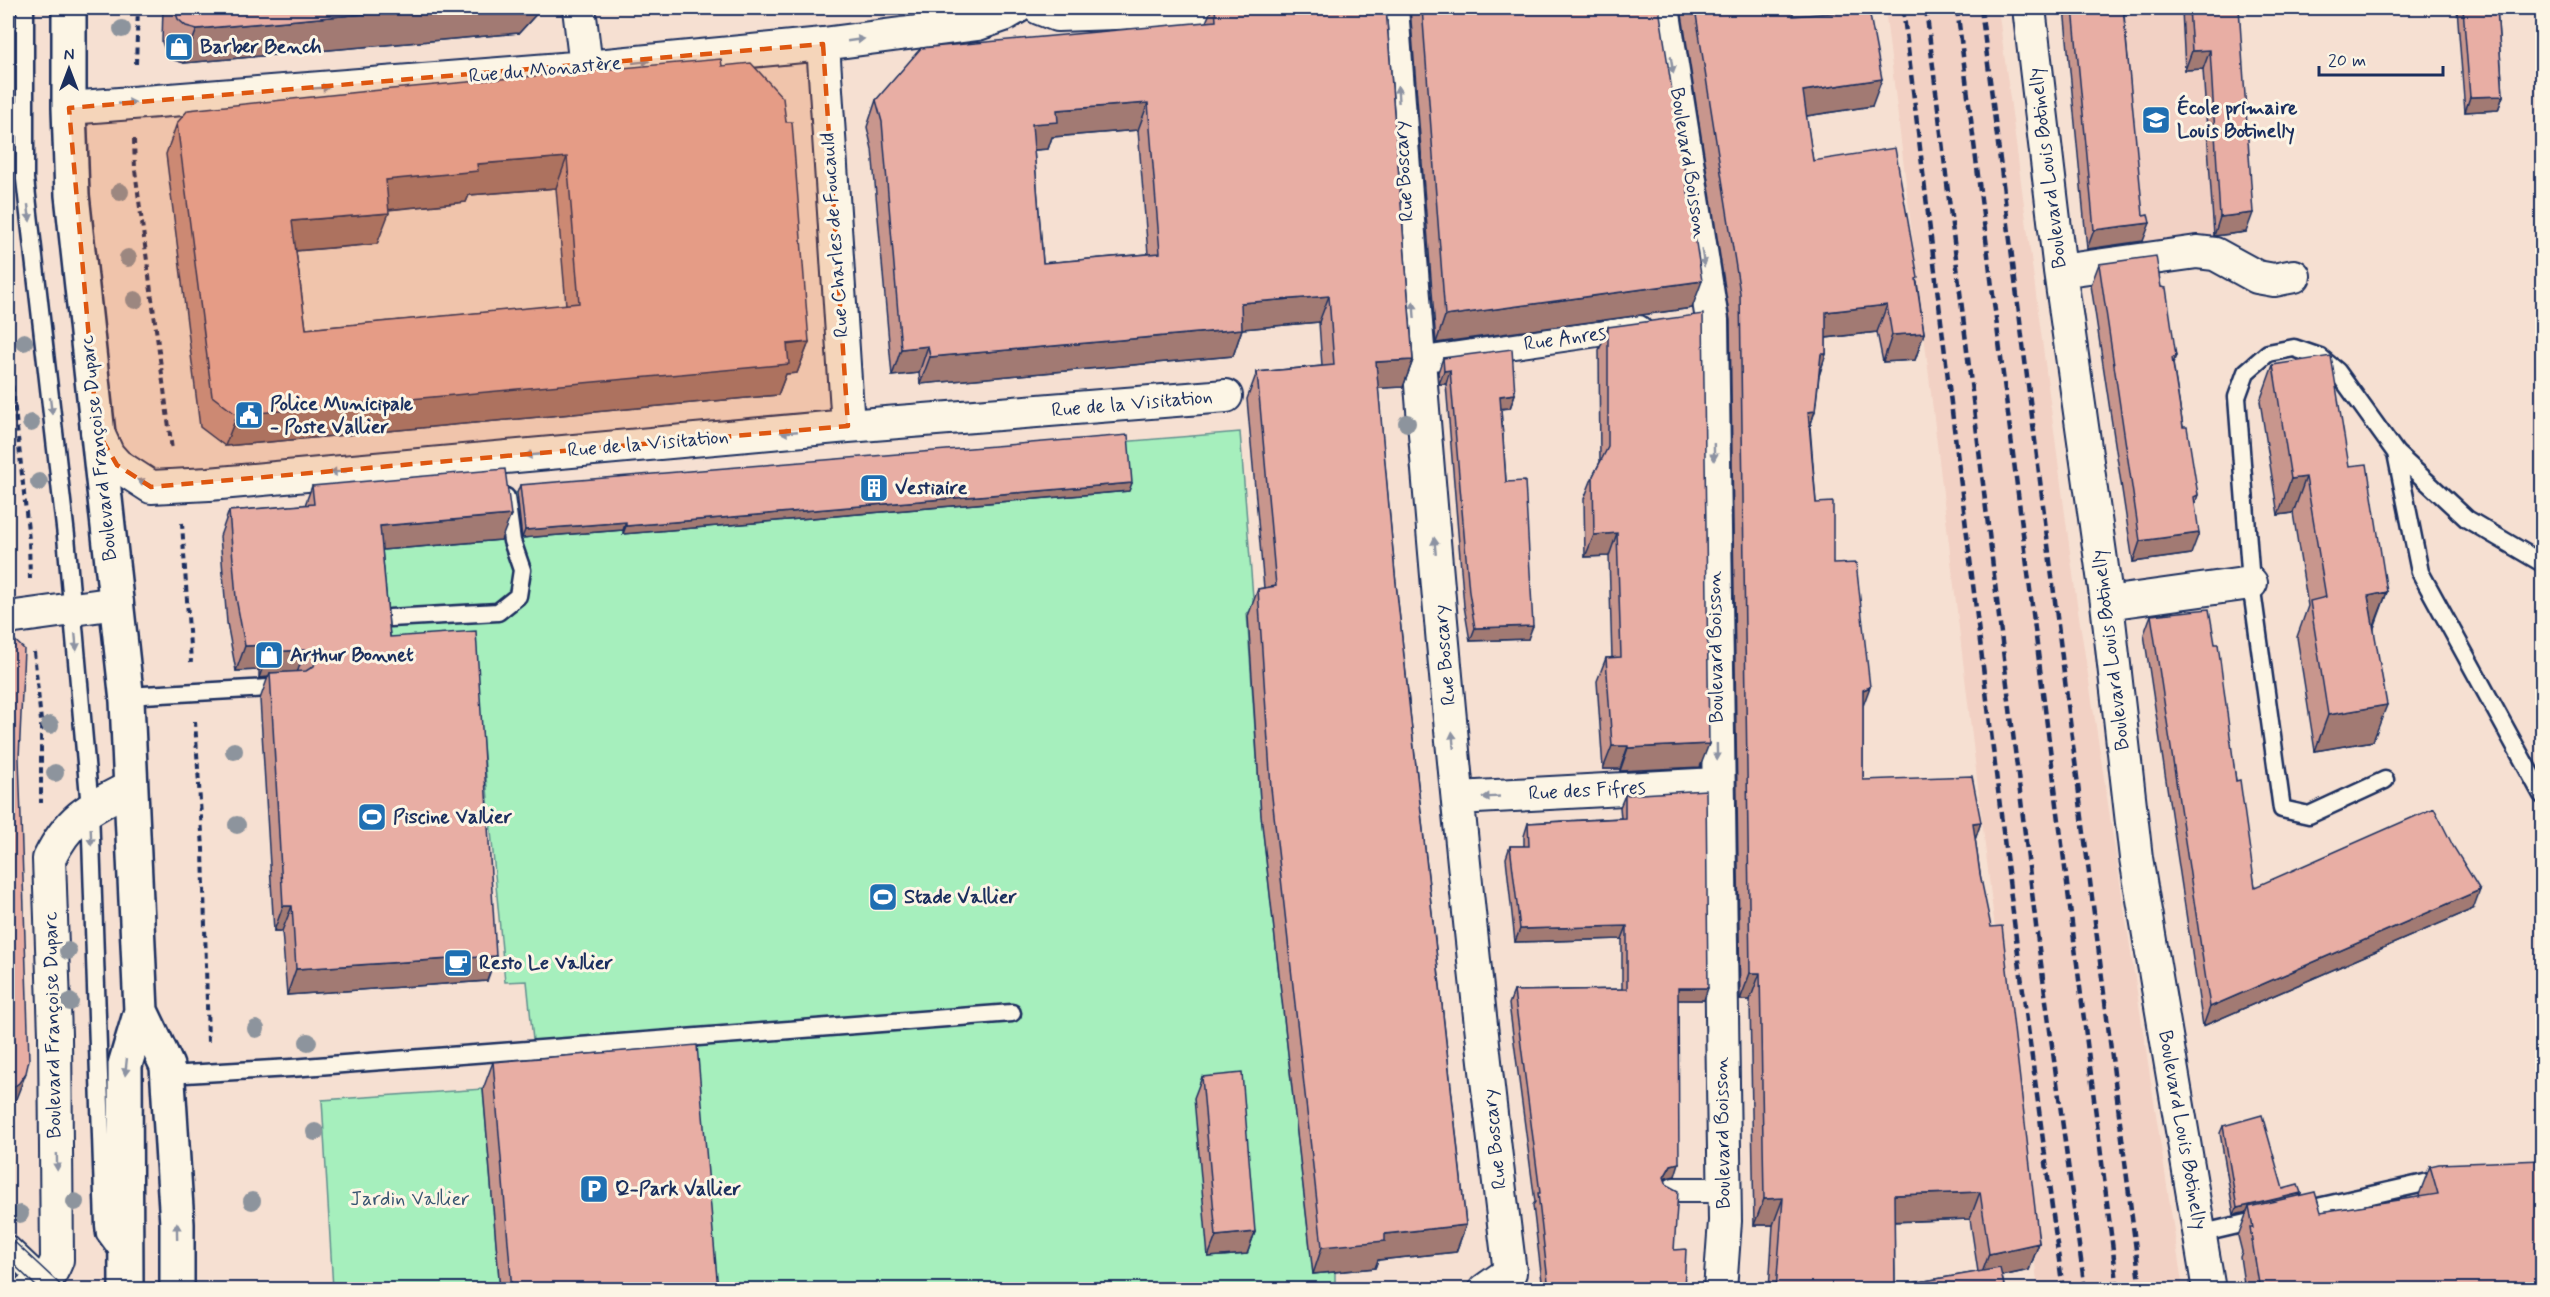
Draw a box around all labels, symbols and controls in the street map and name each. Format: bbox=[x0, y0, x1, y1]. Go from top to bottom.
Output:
shop icon: Barber Bench bbox=[163, 31, 195, 63]
place label: Barber Bench bbox=[200, 34, 322, 61]
one-way arrow bbox=[847, 35, 866, 44]
north arrow bbox=[39, 39, 99, 99]
scale bar bbox=[2319, 39, 2444, 77]
text: N bbox=[64, 45, 74, 66]
text: 20 m bbox=[2328, 49, 2366, 73]
street label: Rue du Monastère bbox=[468, 50, 623, 90]
one-way arrow bbox=[1668, 56, 1677, 75]
one-way arrow bbox=[632, 57, 651, 67]
street label: Boulevard Louis Botinelly bbox=[2022, 66, 2074, 270]
one-way arrow bbox=[312, 83, 331, 93]
one-way arrow bbox=[1393, 85, 1403, 104]
street label: Boulevard Boisson bbox=[1663, 86, 1713, 241]
place label: École primaire Louis Botinelly bbox=[2177, 94, 2298, 145]
one-way arrow bbox=[117, 98, 136, 108]
school or university icon: École primaire Louis Botinelly bbox=[2140, 104, 2172, 136]
street label: Rue Boscary bbox=[1387, 119, 1421, 223]
street label: Rue Charles de Foucauld bbox=[814, 132, 856, 338]
one-way arrow bbox=[24, 203, 33, 222]
one-way arrow bbox=[1698, 248, 1707, 267]
one-way arrow bbox=[1409, 300, 1419, 319]
street label: Rue Anres bbox=[1522, 320, 1608, 358]
street label: Boulevard Françoise Duparc bbox=[74, 334, 124, 562]
street label: Rue de la Visitation bbox=[1050, 384, 1214, 424]
place label: Police Municipale - Poste Vallier bbox=[270, 391, 414, 441]
one-way arrow bbox=[46, 397, 56, 416]
public building icon: Police Municipale - Poste Vallier bbox=[233, 399, 265, 431]
street label: Rue de la Visitation bbox=[566, 424, 730, 464]
one-way arrow bbox=[780, 427, 799, 437]
one-way arrow bbox=[1709, 443, 1718, 462]
one-way arrow bbox=[523, 450, 542, 460]
one-way arrow bbox=[329, 467, 348, 477]
building icon: Vestiaire bbox=[858, 472, 890, 504]
place label: Vestiaire bbox=[895, 475, 968, 502]
one-way arrow bbox=[136, 478, 154, 488]
one-way arrow bbox=[1430, 536, 1440, 555]
street label: Boulevard Louis Botinelly bbox=[2085, 548, 2137, 752]
street label: Boulevard Boisson bbox=[1701, 570, 1731, 723]
street label: Rue Boscary bbox=[1427, 603, 1463, 707]
one-way arrow bbox=[71, 633, 81, 652]
shop icon: Arthur Bonnet bbox=[253, 639, 285, 671]
place label: Arthur Bonnet bbox=[290, 642, 414, 669]
one-way arrow bbox=[1448, 731, 1458, 750]
one-way arrow bbox=[1712, 743, 1722, 762]
street label: Rue des Fifres bbox=[1528, 774, 1646, 808]
one-way arrow bbox=[1481, 792, 1500, 801]
sports icon: Piscine Vallier bbox=[356, 801, 388, 833]
place label: Piscine Vallier bbox=[393, 804, 513, 831]
one-way arrow bbox=[86, 827, 96, 846]
sports icon: Stade Vallier bbox=[867, 881, 899, 913]
place label: Stade Vallier bbox=[904, 884, 1018, 911]
street label: Boulevard Françoise Duparc bbox=[38, 911, 68, 1139]
cafe icon: Resto Le Vallier bbox=[442, 947, 474, 979]
place label: Resto Le Vallier bbox=[479, 950, 614, 977]
street label: Boulevard Louis Botinelly bbox=[2151, 1028, 2213, 1232]
street label: Boulevard Boisson bbox=[1708, 1056, 1738, 1209]
one-way arrow bbox=[121, 1058, 131, 1077]
street label: Rue Boscary bbox=[1476, 1087, 1514, 1191]
one-way arrow bbox=[52, 1152, 61, 1171]
parking icon: Q-Park Vallier bbox=[578, 1173, 610, 1205]
place label: Q-Park Vallier bbox=[615, 1176, 742, 1203]
park label: Jardin Vallier bbox=[350, 1186, 470, 1213]
one-way arrow bbox=[172, 1222, 181, 1241]

